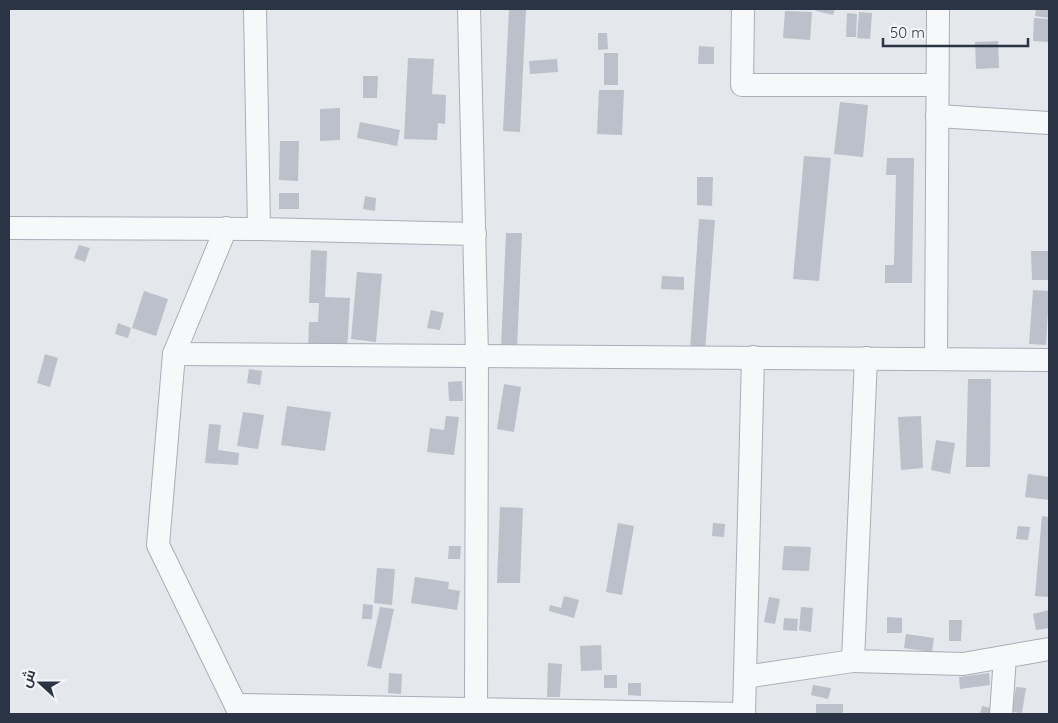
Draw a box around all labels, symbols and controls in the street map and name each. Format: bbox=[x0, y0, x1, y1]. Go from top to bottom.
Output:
scale bar bbox=[883, 15, 1028, 47]
text: 50 m bbox=[890, 23, 925, 42]
north arrow bbox=[15, 658, 65, 708]
text: ش bbox=[16, 667, 39, 690]

